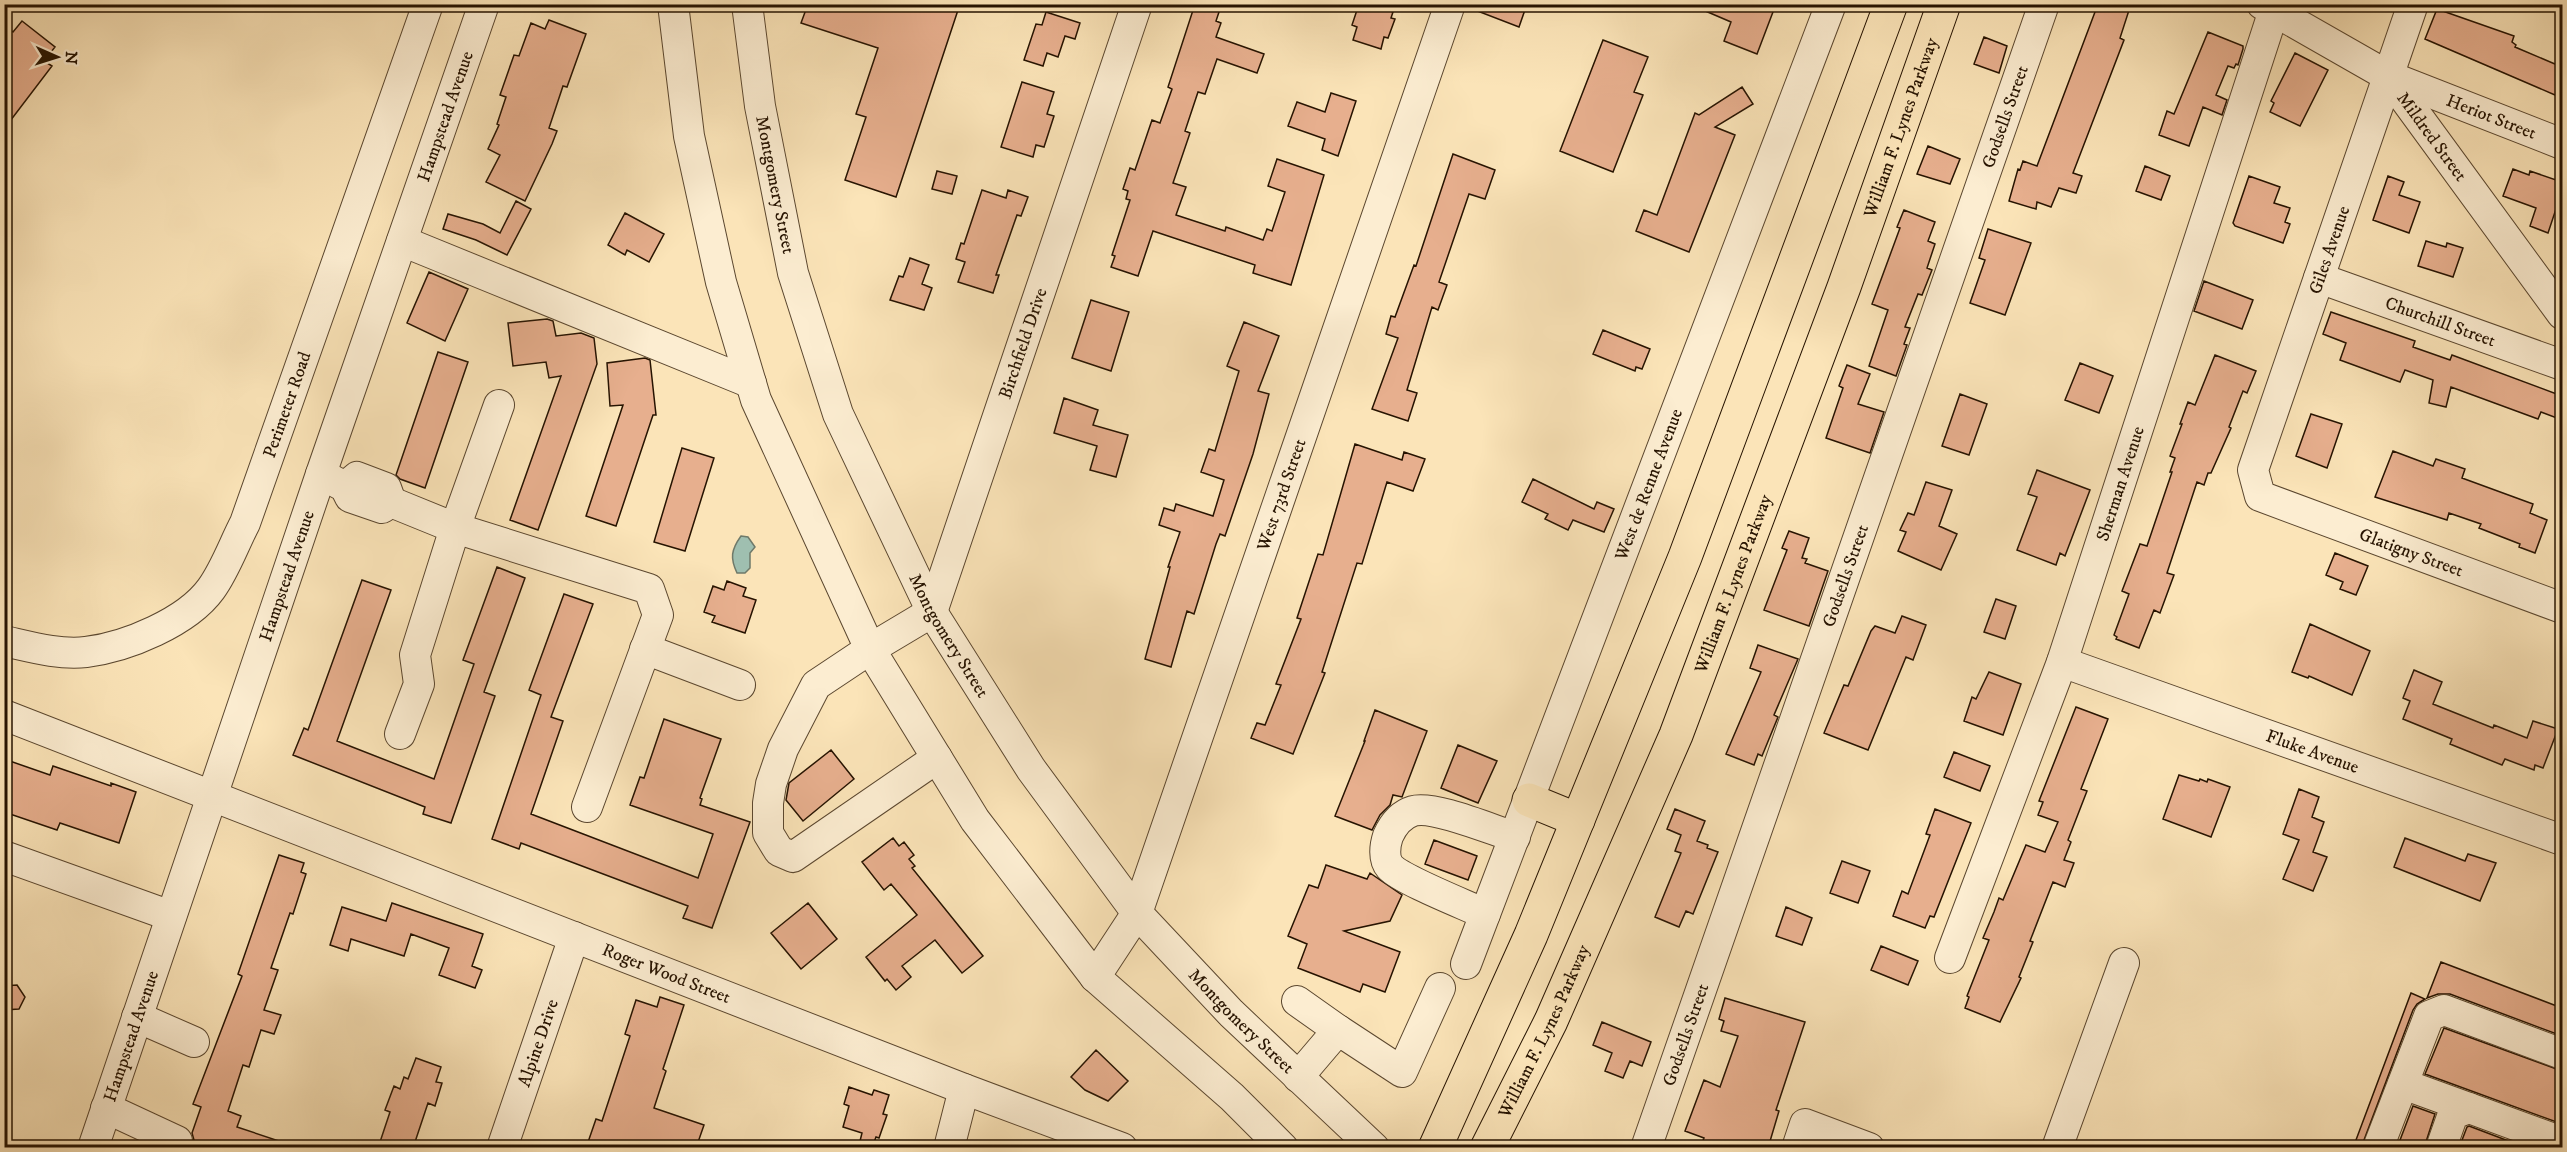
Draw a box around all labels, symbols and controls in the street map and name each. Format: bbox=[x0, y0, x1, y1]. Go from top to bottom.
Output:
north arrow bbox=[27, 27, 87, 87]
street label: William F. Lynes Parkway bbox=[1859, 35, 1943, 222]
street label: Hampstead Avenue bbox=[413, 48, 479, 185]
text: N bbox=[61, 51, 81, 65]
street label: Godsells Street bbox=[1978, 63, 2034, 171]
street label: Mildred Street bbox=[2391, 88, 2471, 186]
street label: Heriot Street bbox=[2443, 90, 2539, 145]
street label: Montgomery Street bbox=[750, 114, 799, 256]
street label: Giles Avenue bbox=[2305, 203, 2355, 297]
street label: Birchfield Drive bbox=[995, 285, 1052, 402]
street label: Churchill Street bbox=[2382, 293, 2499, 352]
street label: Perimeter Road bbox=[259, 349, 317, 461]
street label: West de Renne Avenue bbox=[1610, 406, 1688, 565]
street label: Sherman Avenue bbox=[2092, 424, 2150, 544]
street label: West 73rd Street bbox=[1252, 436, 1312, 555]
street label: William F. Lynes Parkway bbox=[1690, 491, 1777, 677]
street label: Hampstead Avenue bbox=[255, 508, 320, 645]
street label: Godsells Street bbox=[1818, 522, 1874, 630]
street label: Glatigny Street bbox=[2356, 524, 2466, 582]
street label: Montgomery Street bbox=[903, 570, 993, 702]
street label: Fluke Avenue bbox=[2263, 726, 2362, 779]
street label: Roger Wood Street bbox=[599, 939, 734, 1009]
street label: William F. Lynes Parkway bbox=[1494, 941, 1595, 1123]
street label: Montgomery Street bbox=[1183, 965, 1299, 1079]
street label: Hampstead Avenue bbox=[99, 968, 164, 1105]
street label: Godsells Street bbox=[1658, 981, 1714, 1089]
street label: Alpine Drive bbox=[514, 996, 564, 1090]

